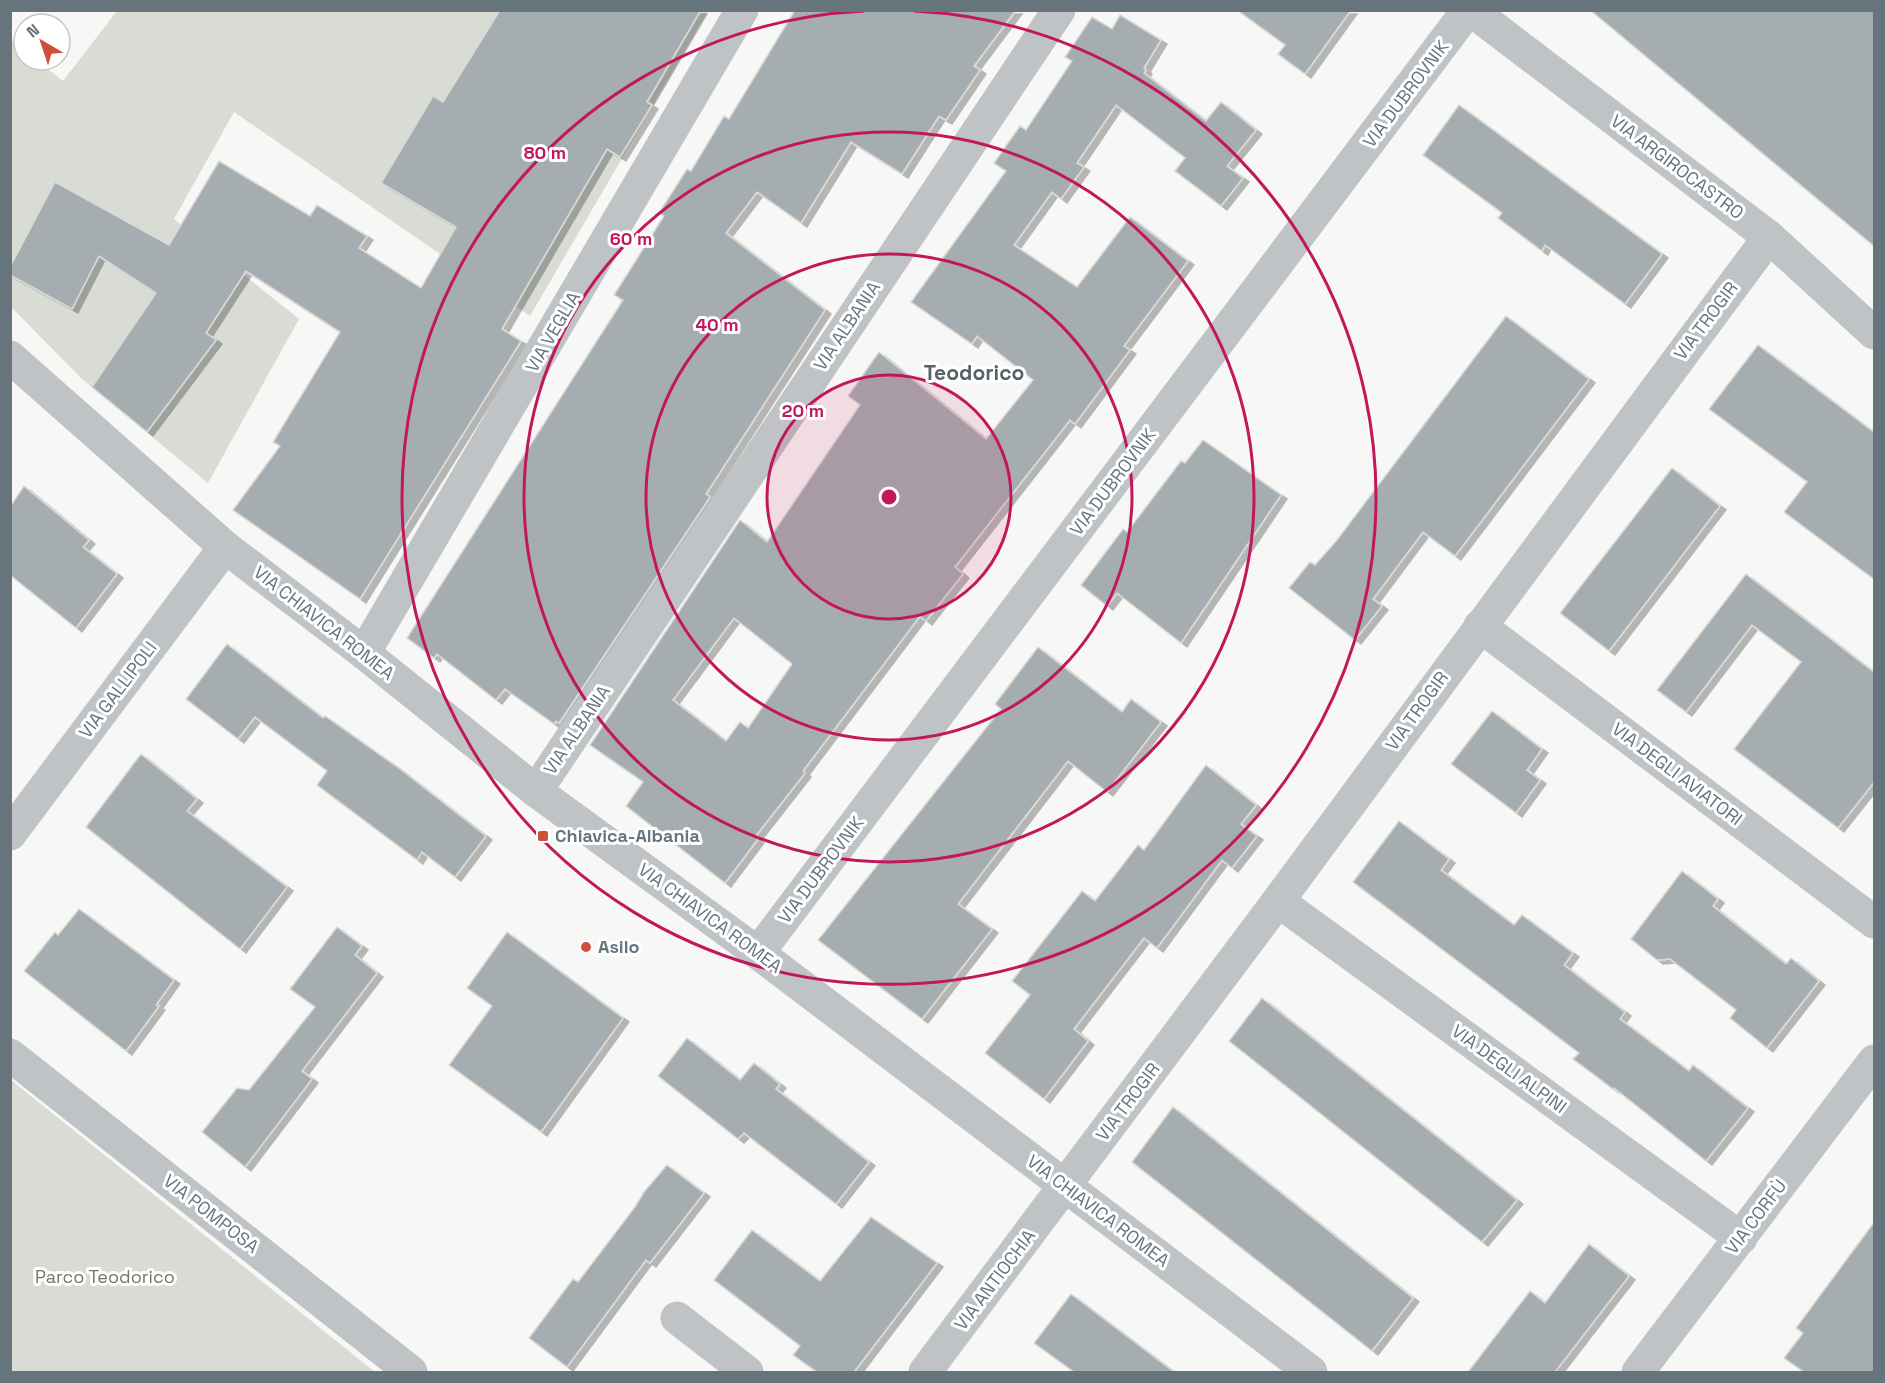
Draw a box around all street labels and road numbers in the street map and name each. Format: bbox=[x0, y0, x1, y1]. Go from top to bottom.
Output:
street label: VIA DUBROVNIK bbox=[1358, 35, 1454, 152]
street label: VIA ARGIROCASTRO bbox=[1606, 109, 1748, 224]
street label: VIA ALBANIA bbox=[808, 277, 885, 375]
street label: VIA TROGIR bbox=[1669, 277, 1743, 365]
street label: VIA VEGLIA bbox=[520, 287, 585, 376]
street label: VIA DUBROVNIK bbox=[1065, 423, 1161, 540]
street label: VIA CHIAVICA ROMEA bbox=[249, 560, 399, 685]
street label: VIA GALLIPOLI bbox=[74, 637, 162, 743]
street label: VIA TROGIR bbox=[1380, 667, 1453, 755]
street label: VIA ALBANIA bbox=[538, 681, 615, 779]
street label: VIA DEGLI AVIATORI bbox=[1607, 717, 1747, 830]
street label: VIA DUBROVNIK bbox=[773, 811, 869, 928]
street label: VIA CHIAVICA ROMEA bbox=[634, 858, 787, 978]
street label: VIA DEGLI ALPINI bbox=[1447, 1019, 1571, 1118]
street label: VIA TROGIR bbox=[1091, 1058, 1165, 1146]
street label: VIA CHIAVICA ROMEA bbox=[1022, 1149, 1174, 1272]
street label: VIA POMPOSA bbox=[159, 1169, 264, 1258]
street label: VIA CORFÙ bbox=[1720, 1175, 1791, 1259]
street label: VIA ANTIOCHIA bbox=[949, 1225, 1040, 1335]

